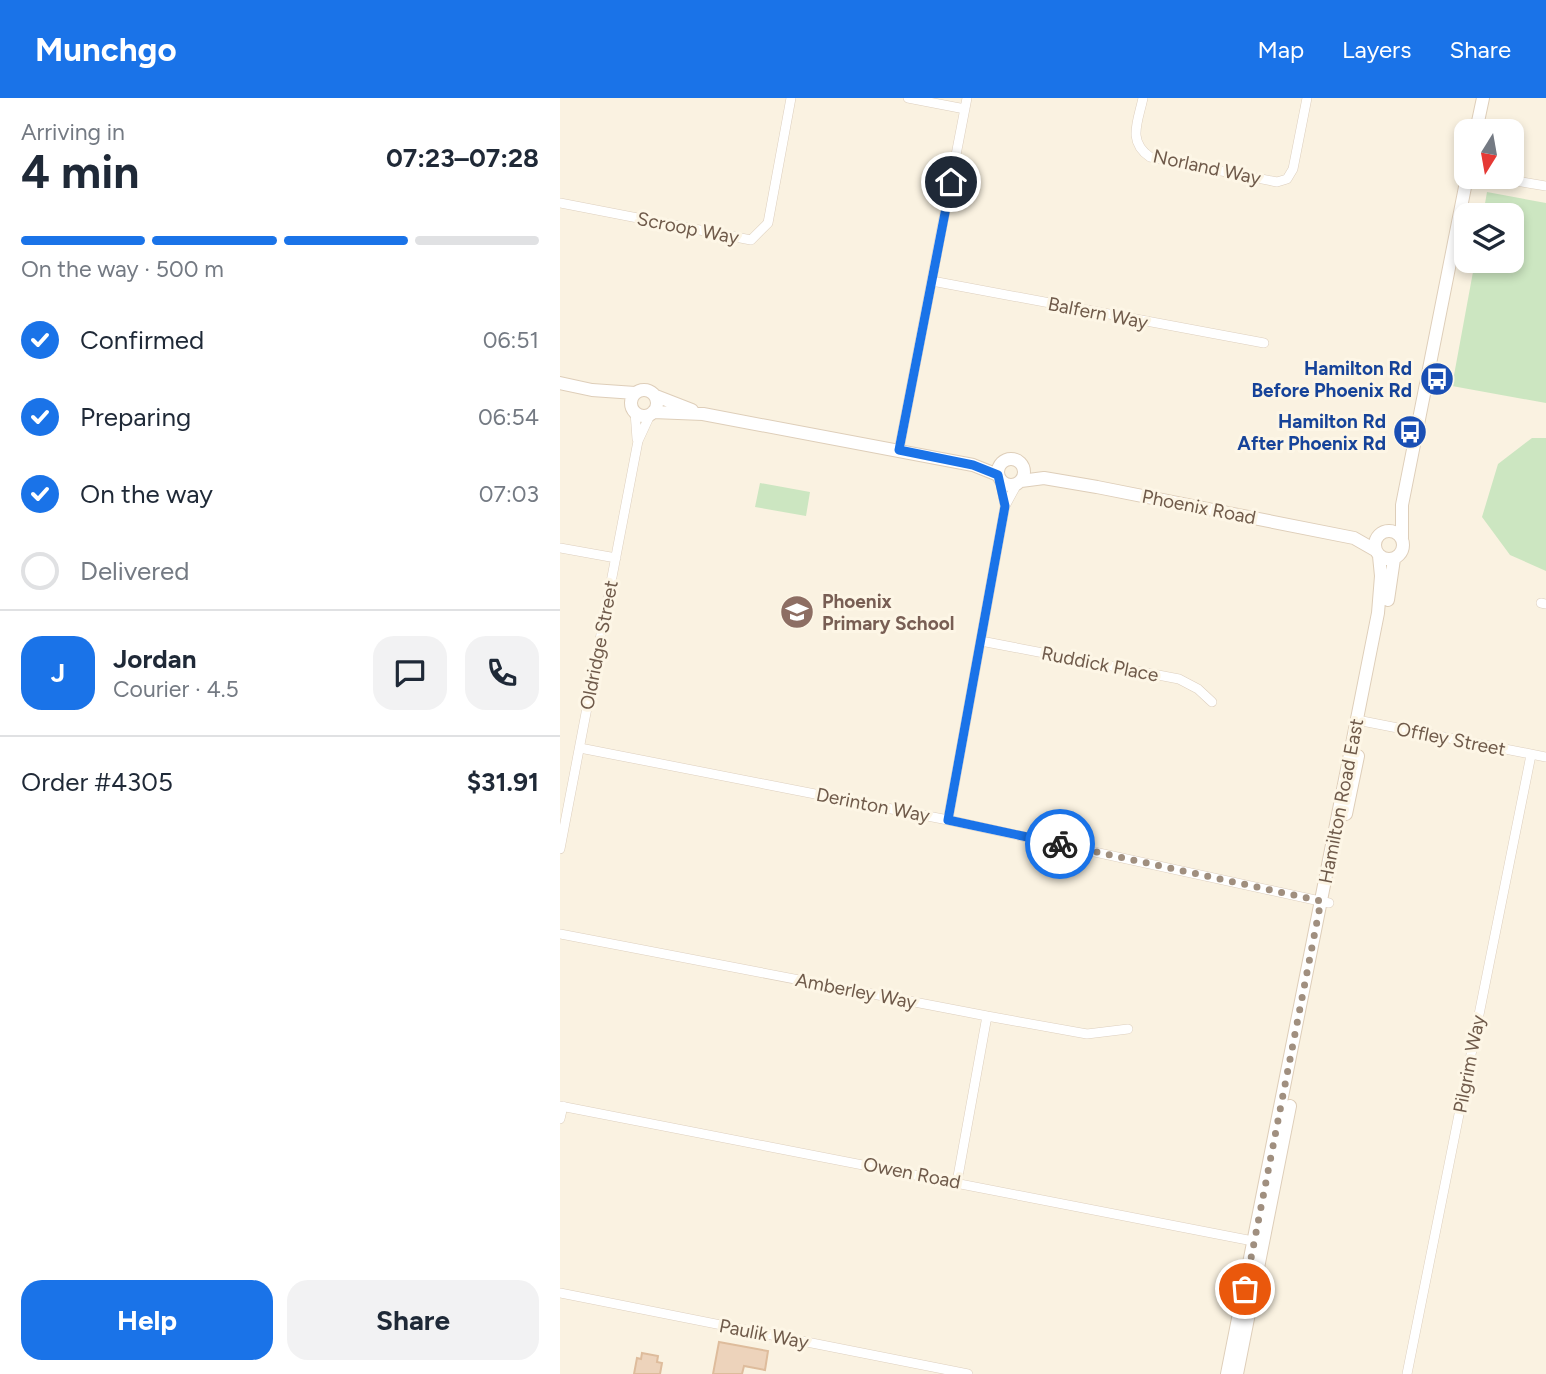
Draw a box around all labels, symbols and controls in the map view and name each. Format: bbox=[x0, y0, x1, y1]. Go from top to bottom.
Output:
text: Munchgo bbox=[35, 30, 177, 69]
text: Map bbox=[1257, 35, 1304, 64]
text: Layers bbox=[1342, 35, 1411, 64]
text: Share bbox=[1449, 35, 1511, 64]
text: Arriving in bbox=[21, 118, 125, 146]
north arrow bbox=[1454, 119, 1524, 189]
map controls bbox=[1454, 119, 1524, 273]
text: 07:23–07:28 bbox=[386, 142, 539, 174]
text: 4 min bbox=[21, 144, 139, 200]
street label: Norland Way bbox=[1151, 144, 1263, 190]
pin bbox=[921, 152, 981, 212]
icon: home bbox=[932, 163, 970, 201]
button: layers bbox=[1454, 203, 1524, 273]
street label: Scroop Way bbox=[635, 207, 741, 249]
text: On the way · 500 m bbox=[21, 255, 224, 283]
street label: Balfern Way bbox=[1046, 292, 1150, 334]
icon: check bbox=[21, 321, 59, 359]
text: Confirmed bbox=[80, 324, 204, 356]
text: 06:51 bbox=[483, 326, 539, 354]
place label: Hamilton Rd Before Phoenix Rd bbox=[1251, 357, 1412, 402]
bus stop icon: Hamilton Rd Before Phoenix Rd bbox=[1418, 360, 1456, 398]
icon: check bbox=[21, 398, 59, 436]
text: Preparing bbox=[80, 401, 191, 433]
text: 06:54 bbox=[478, 403, 539, 431]
place label: Hamilton Rd After Phoenix Rd bbox=[1237, 410, 1386, 455]
bus stop icon: Hamilton Rd After Phoenix Rd bbox=[1391, 413, 1429, 451]
icon: check bbox=[21, 475, 59, 513]
text: On the way bbox=[80, 478, 213, 510]
text: 07:03 bbox=[479, 480, 539, 508]
street label: Phoenix Road bbox=[1140, 485, 1258, 529]
text: Delivered bbox=[80, 555, 189, 587]
street label: Oldridge Street bbox=[575, 578, 623, 712]
place label: Phoenix Primary School bbox=[822, 590, 954, 635]
school or university icon: Phoenix Primary School bbox=[778, 593, 816, 631]
button: chat bbox=[373, 636, 447, 710]
button: phone bbox=[465, 636, 539, 710]
street label: Ruddick Place bbox=[1039, 641, 1161, 687]
text: Jordan bbox=[113, 643, 196, 675]
text: J bbox=[51, 657, 65, 689]
text: Courier · 4.5 bbox=[113, 675, 239, 703]
street label: Hamilton Road East bbox=[1314, 717, 1368, 885]
street label: Offley Street bbox=[1394, 717, 1508, 761]
text: Order #4305 bbox=[21, 766, 173, 798]
text: $31.91 bbox=[467, 766, 539, 798]
street label: Derinton Way bbox=[814, 783, 932, 827]
courier bbox=[1025, 809, 1095, 879]
icon: bike bbox=[1041, 825, 1079, 863]
street label: Amberley Way bbox=[793, 968, 919, 1014]
street label: Pilgrim Way bbox=[1448, 1013, 1490, 1115]
street label: Owen Road bbox=[861, 1152, 963, 1194]
pin bbox=[1215, 1259, 1275, 1319]
icon: bag bbox=[1226, 1270, 1264, 1308]
button: Help bbox=[21, 1280, 273, 1360]
button: Share bbox=[287, 1280, 539, 1360]
street label: Paulik Way bbox=[717, 1314, 811, 1354]

